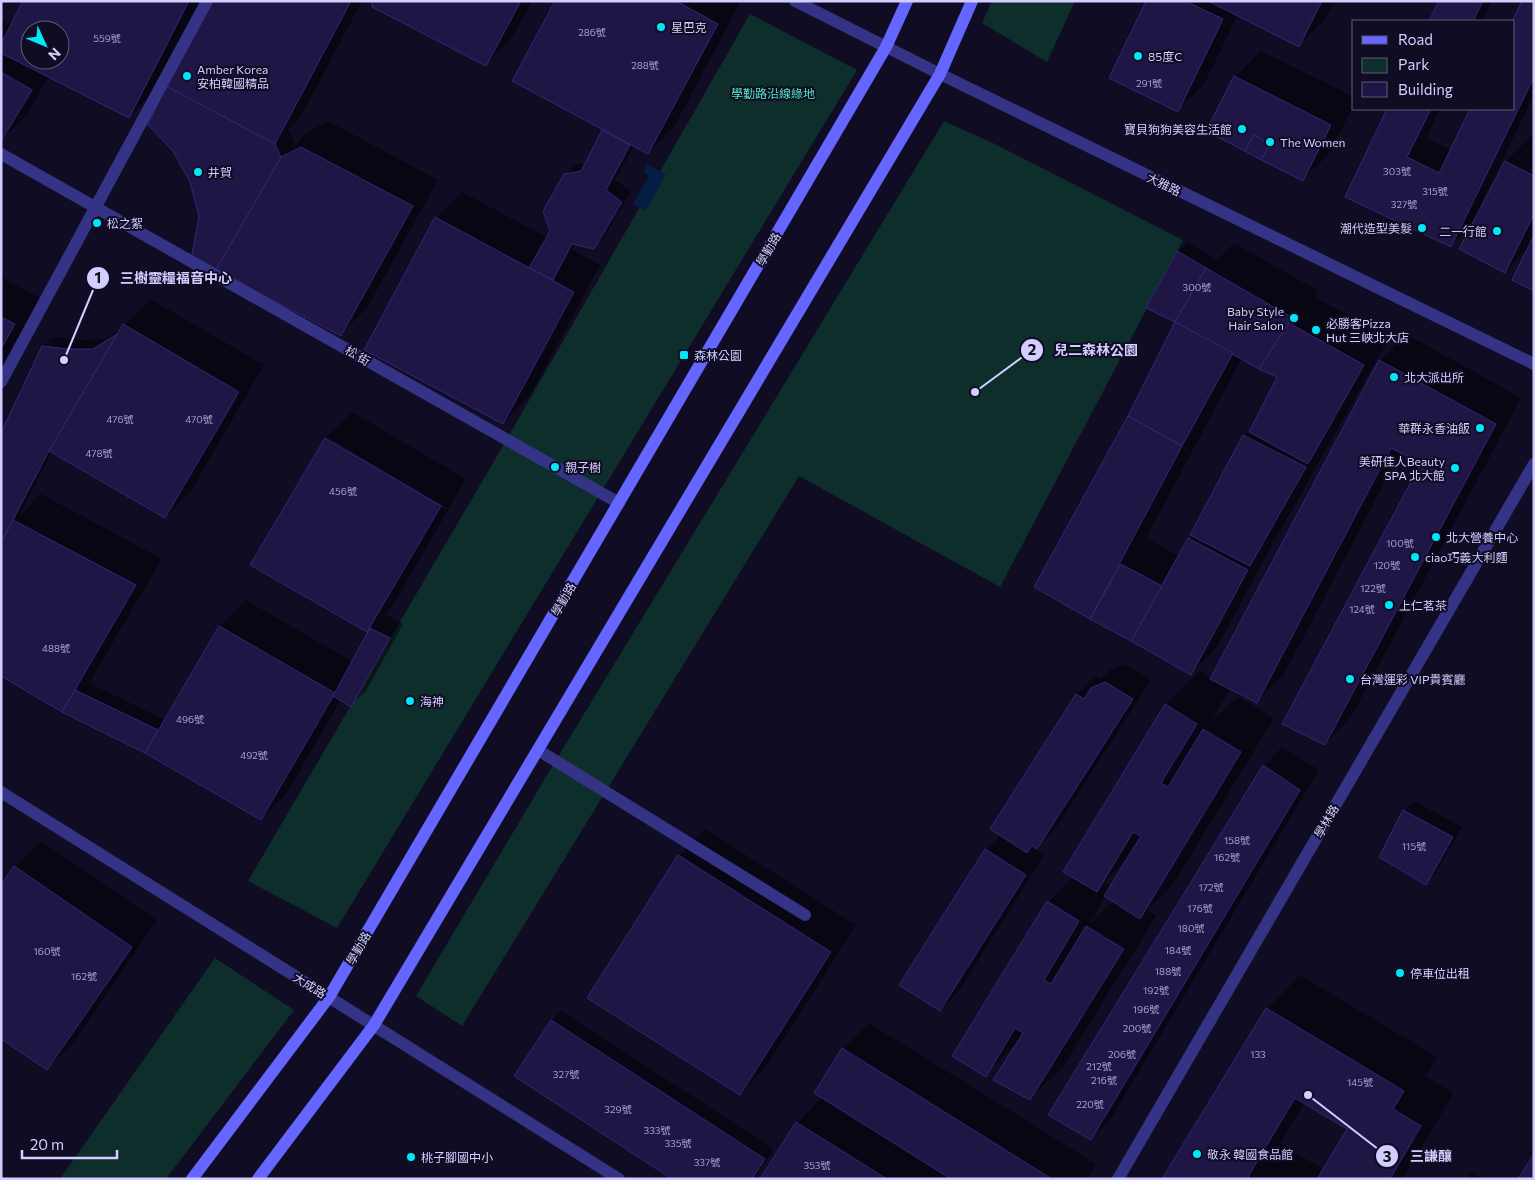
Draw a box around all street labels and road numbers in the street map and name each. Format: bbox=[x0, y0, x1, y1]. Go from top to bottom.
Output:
street label: 大雅路 bbox=[1145, 170, 1183, 198]
street label: 學勤路 bbox=[753, 230, 783, 268]
street label: 松 街 bbox=[343, 342, 373, 368]
street label: 學勤路 bbox=[548, 580, 578, 618]
street label: 學林路 bbox=[1311, 802, 1341, 840]
street label: 學勤路 bbox=[343, 929, 373, 967]
street label: 大成路 bbox=[291, 970, 329, 1000]

